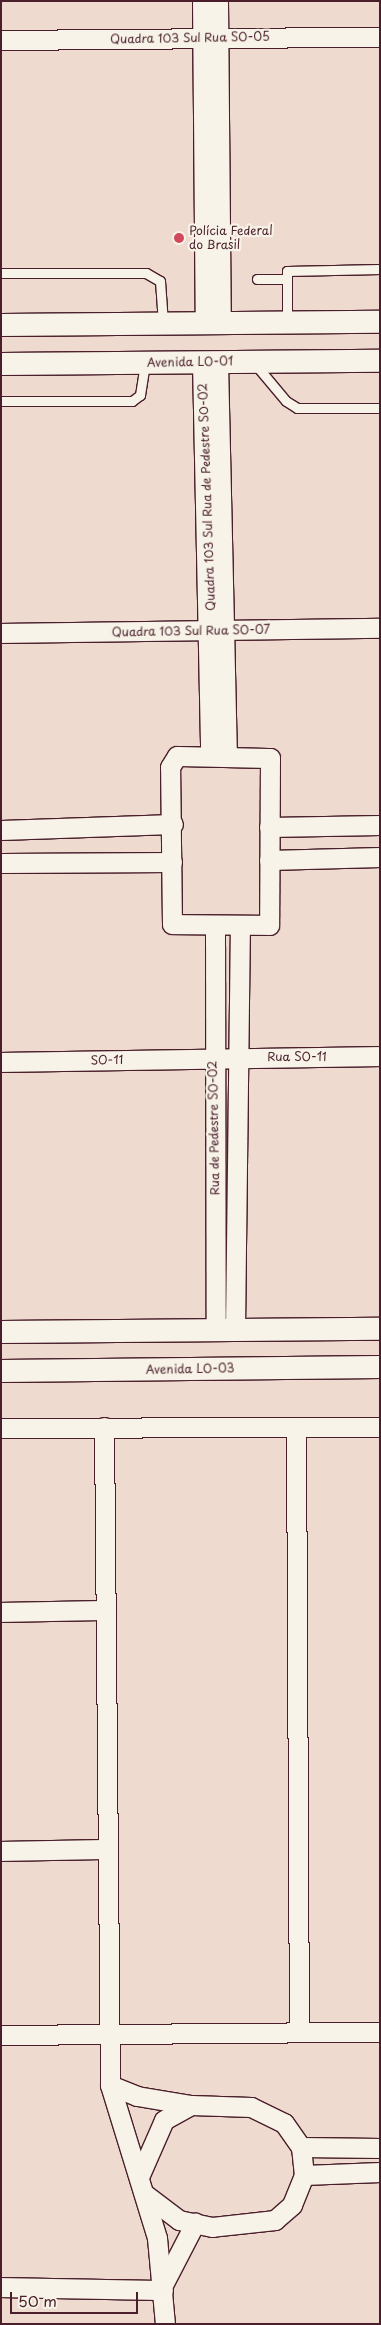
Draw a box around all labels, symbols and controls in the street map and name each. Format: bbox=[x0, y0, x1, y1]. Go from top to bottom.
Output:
street label: Quadra 103 Sul Rua SO-05 bbox=[109, 29, 271, 47]
place label: Polícia Federal do Brasil bbox=[189, 224, 272, 252]
marker: Polícia Federal do Brasil bbox=[173, 232, 185, 244]
street label: Avenida LO-01 bbox=[147, 354, 233, 370]
street label: Quadra 103 Sul Rua de Pedestre SO-02 bbox=[196, 381, 218, 613]
street label: Quadra 103 Sul Rua SO-07 bbox=[111, 622, 271, 640]
street label: Rua SO-11 bbox=[267, 1050, 327, 1064]
street label: SO-11 bbox=[90, 1053, 124, 1067]
street label: Rua de Pedestre SO-02 bbox=[206, 1060, 222, 1196]
street label: Avenida LO-03 bbox=[146, 1361, 234, 1377]
scale bar bbox=[12, 2282, 140, 2314]
text: 50 m bbox=[18, 2289, 57, 2312]

